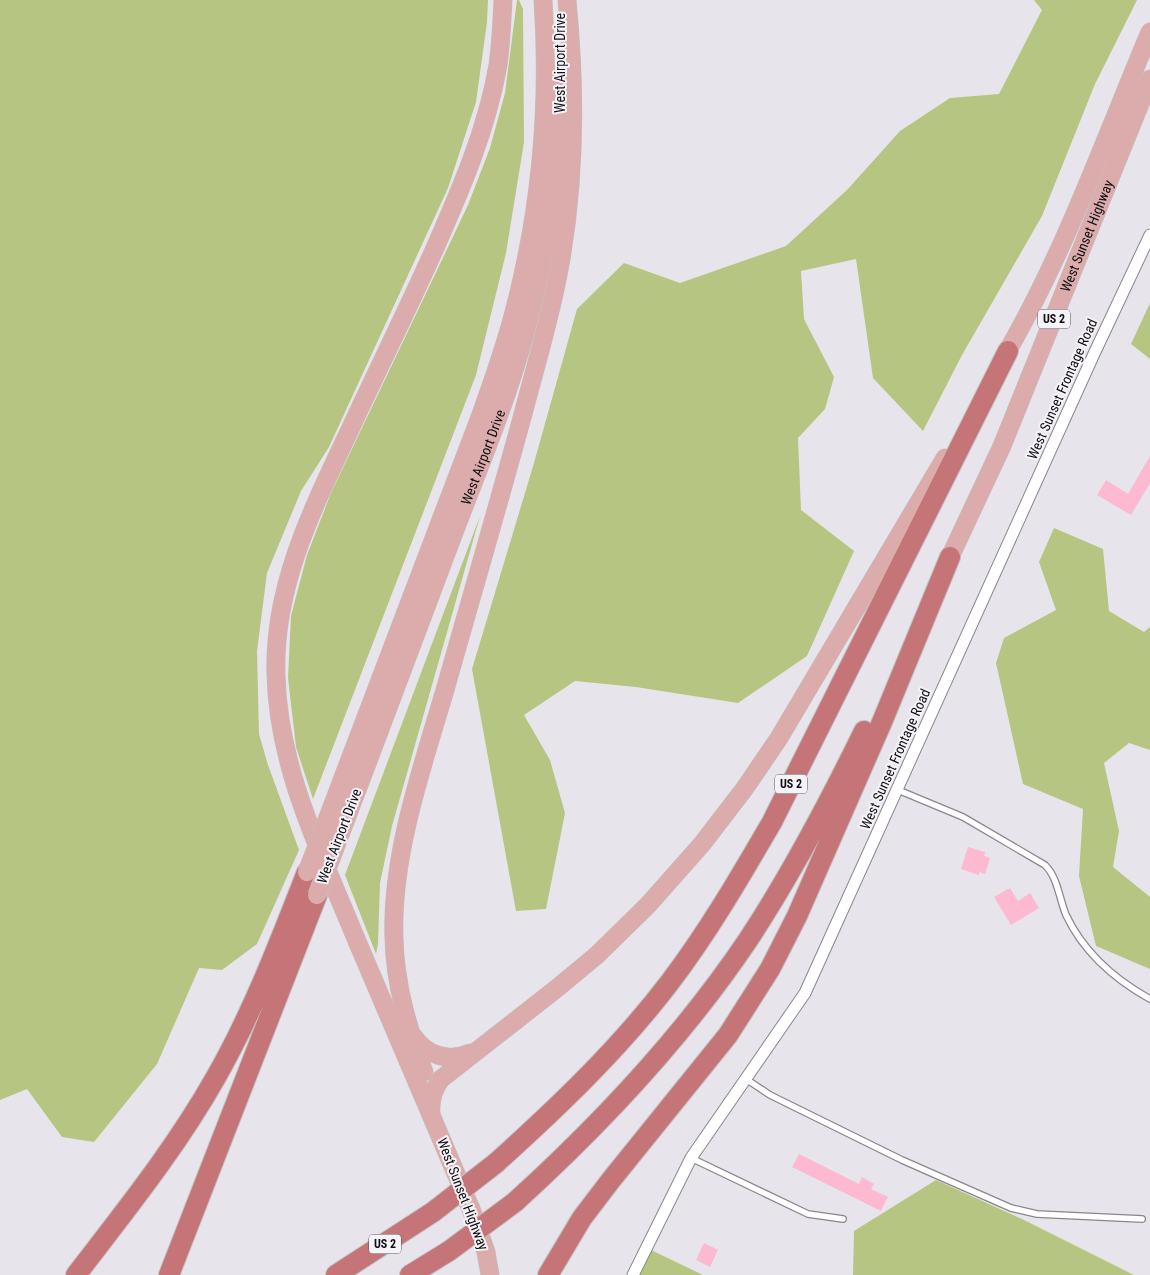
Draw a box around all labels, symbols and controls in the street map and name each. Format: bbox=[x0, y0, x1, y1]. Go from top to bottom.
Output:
street label: West Airport Drive bbox=[552, 13, 568, 113]
street label: West Sunset Highway bbox=[1057, 178, 1116, 294]
road number: US 2 bbox=[1038, 310, 1070, 328]
street label: West Sunset Frontage Road bbox=[1024, 316, 1100, 462]
street label: West Airport Drive bbox=[458, 407, 508, 507]
street label: West Sunset Frontage Road bbox=[857, 686, 933, 832]
road number: US 2 bbox=[775, 774, 807, 794]
street label: West Airport Drive bbox=[314, 786, 365, 886]
street label: West Sunset Highway bbox=[434, 1136, 492, 1253]
road number: US 2 bbox=[369, 1234, 401, 1254]

